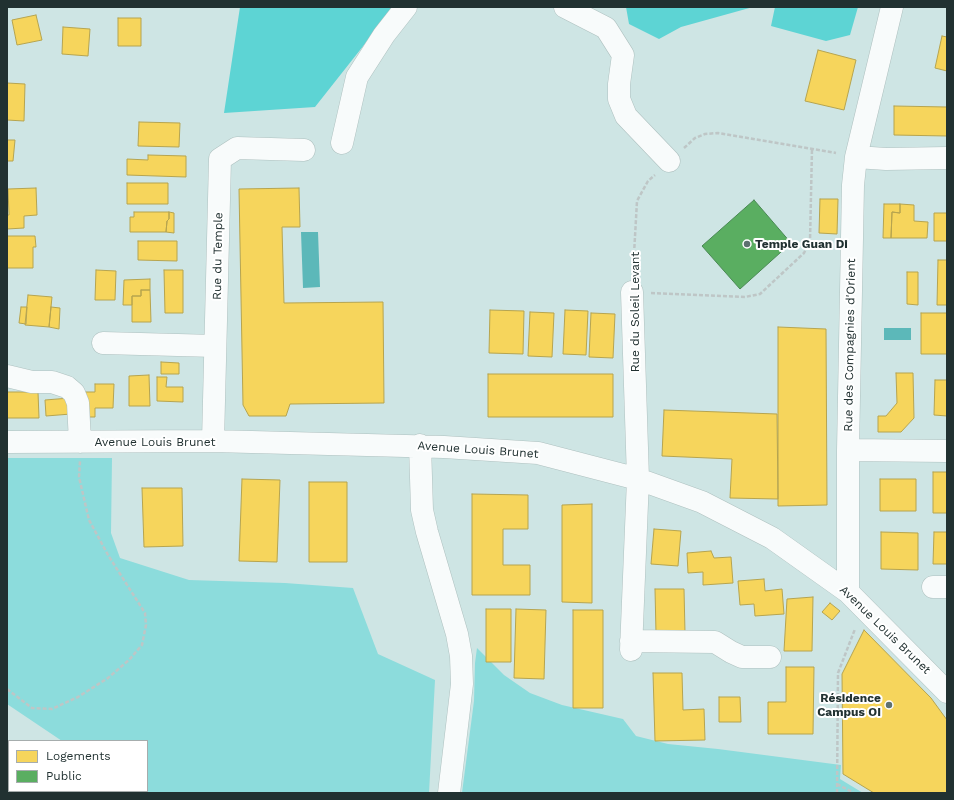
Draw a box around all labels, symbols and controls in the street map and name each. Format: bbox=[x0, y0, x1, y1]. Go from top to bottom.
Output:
street label: Rue du Temple bbox=[210, 212, 226, 300]
place label: Temple Guan Di bbox=[755, 237, 848, 251]
marker: Temple Guan Di bbox=[742, 239, 752, 249]
street label: Rue du Soleil Levant bbox=[628, 252, 642, 372]
street label: Rue des Compagnies d'Orient bbox=[841, 258, 859, 432]
street label: Avenue Louis Brunet bbox=[94, 435, 216, 449]
street label: Avenue Louis Brunet bbox=[417, 439, 539, 461]
street label: Avenue Louis Brunet bbox=[836, 583, 934, 677]
place label: Résidence Campus OI bbox=[817, 691, 881, 719]
marker: Résidence Campus OI bbox=[884, 700, 894, 710]
legend bbox=[8, 740, 148, 792]
text: Logements bbox=[46, 749, 111, 763]
text: Public bbox=[46, 769, 82, 783]

